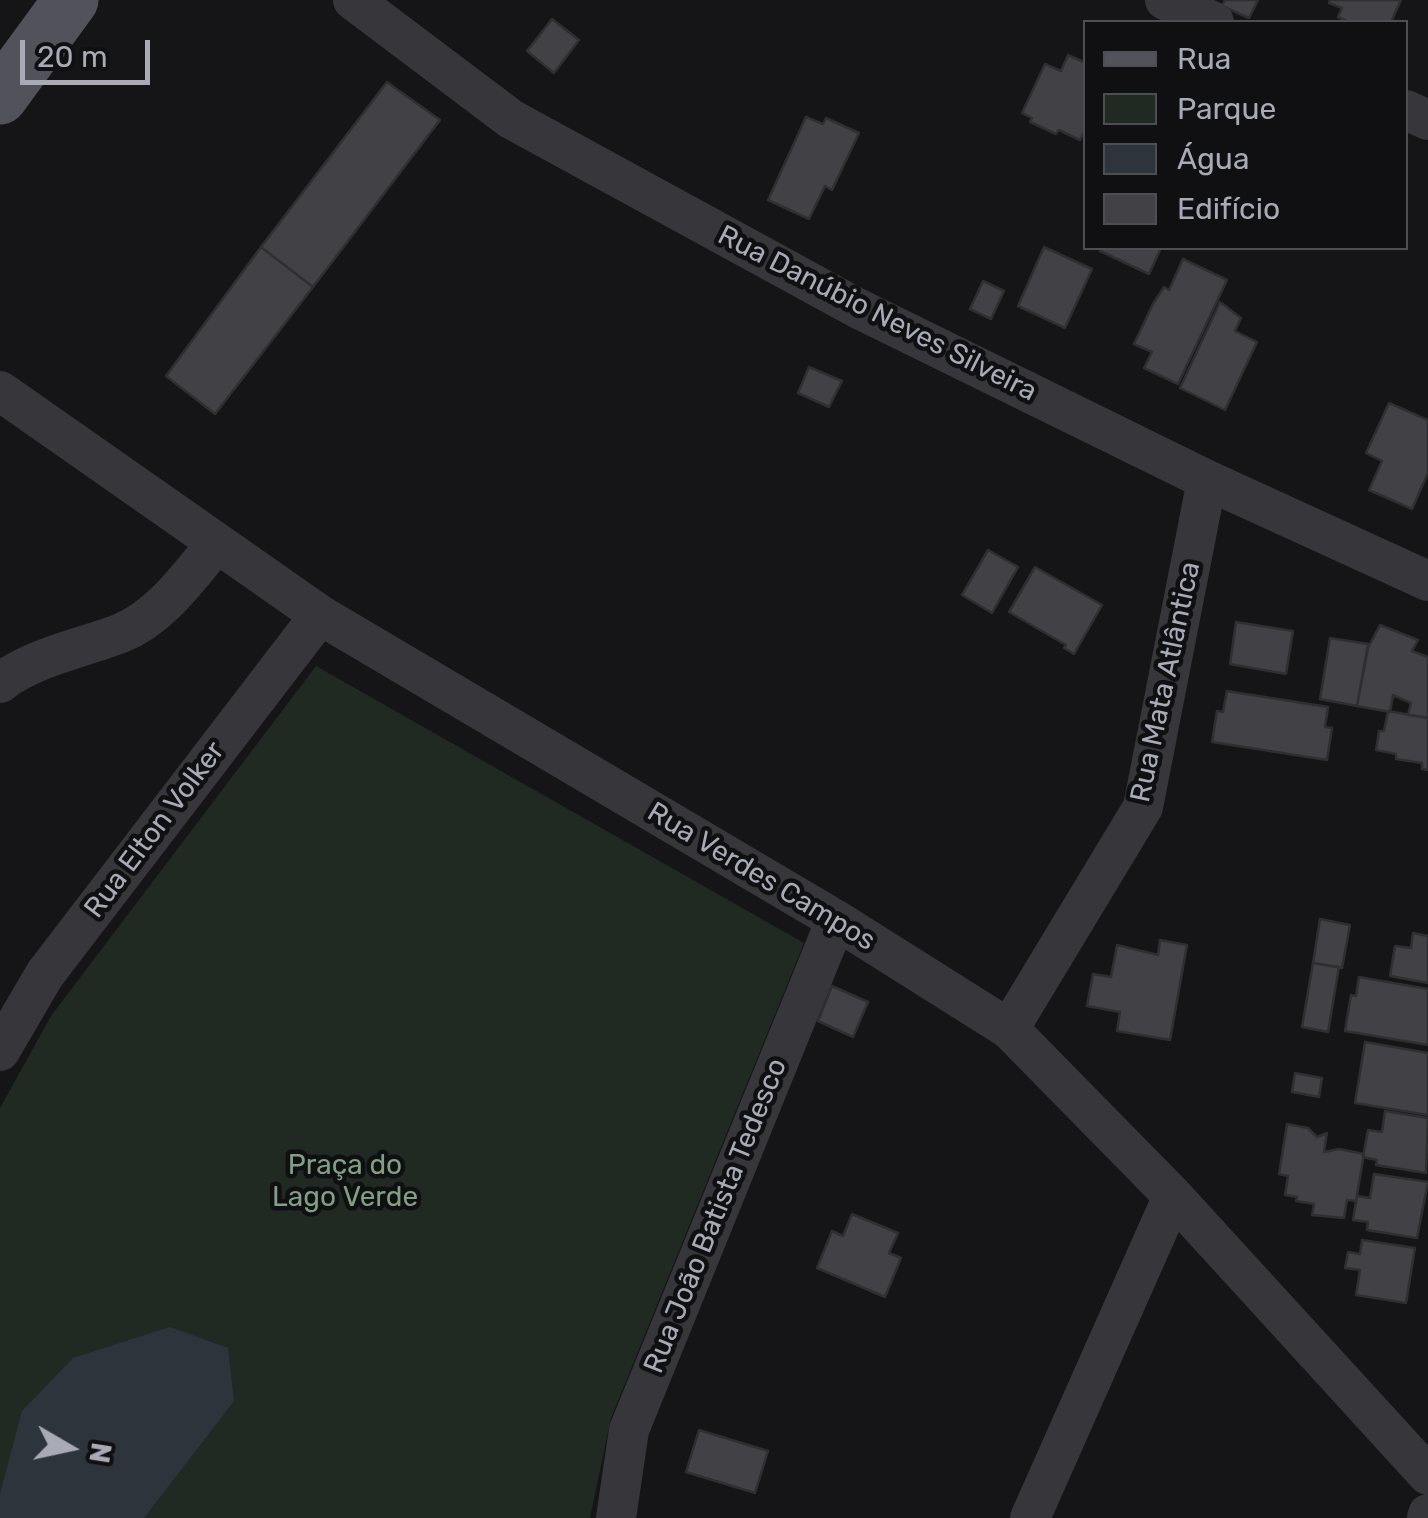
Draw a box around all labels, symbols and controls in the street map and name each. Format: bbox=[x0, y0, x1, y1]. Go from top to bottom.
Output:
scale bar bbox=[25, 20, 155, 82]
legend bbox=[1083, 20, 1408, 250]
text: 20 m bbox=[37, 39, 108, 75]
text: Rua bbox=[1177, 41, 1231, 77]
text: Parque bbox=[1177, 91, 1276, 127]
text: Água bbox=[1177, 141, 1249, 177]
text: Edifício bbox=[1177, 191, 1280, 227]
street label: Rua Danúbio Neves Silveira bbox=[712, 219, 1042, 409]
street label: Rua Mata Atlântica bbox=[1124, 559, 1208, 805]
street label: Rua Elton Volker bbox=[78, 735, 232, 925]
street label: Rua Verdes Campos bbox=[641, 796, 881, 958]
street label: Rua João Batista Tedesco bbox=[637, 1054, 795, 1378]
park label: Praça do Lago Verde bbox=[272, 1149, 418, 1215]
north arrow bbox=[20, 1398, 120, 1498]
text: N bbox=[82, 1440, 118, 1465]

